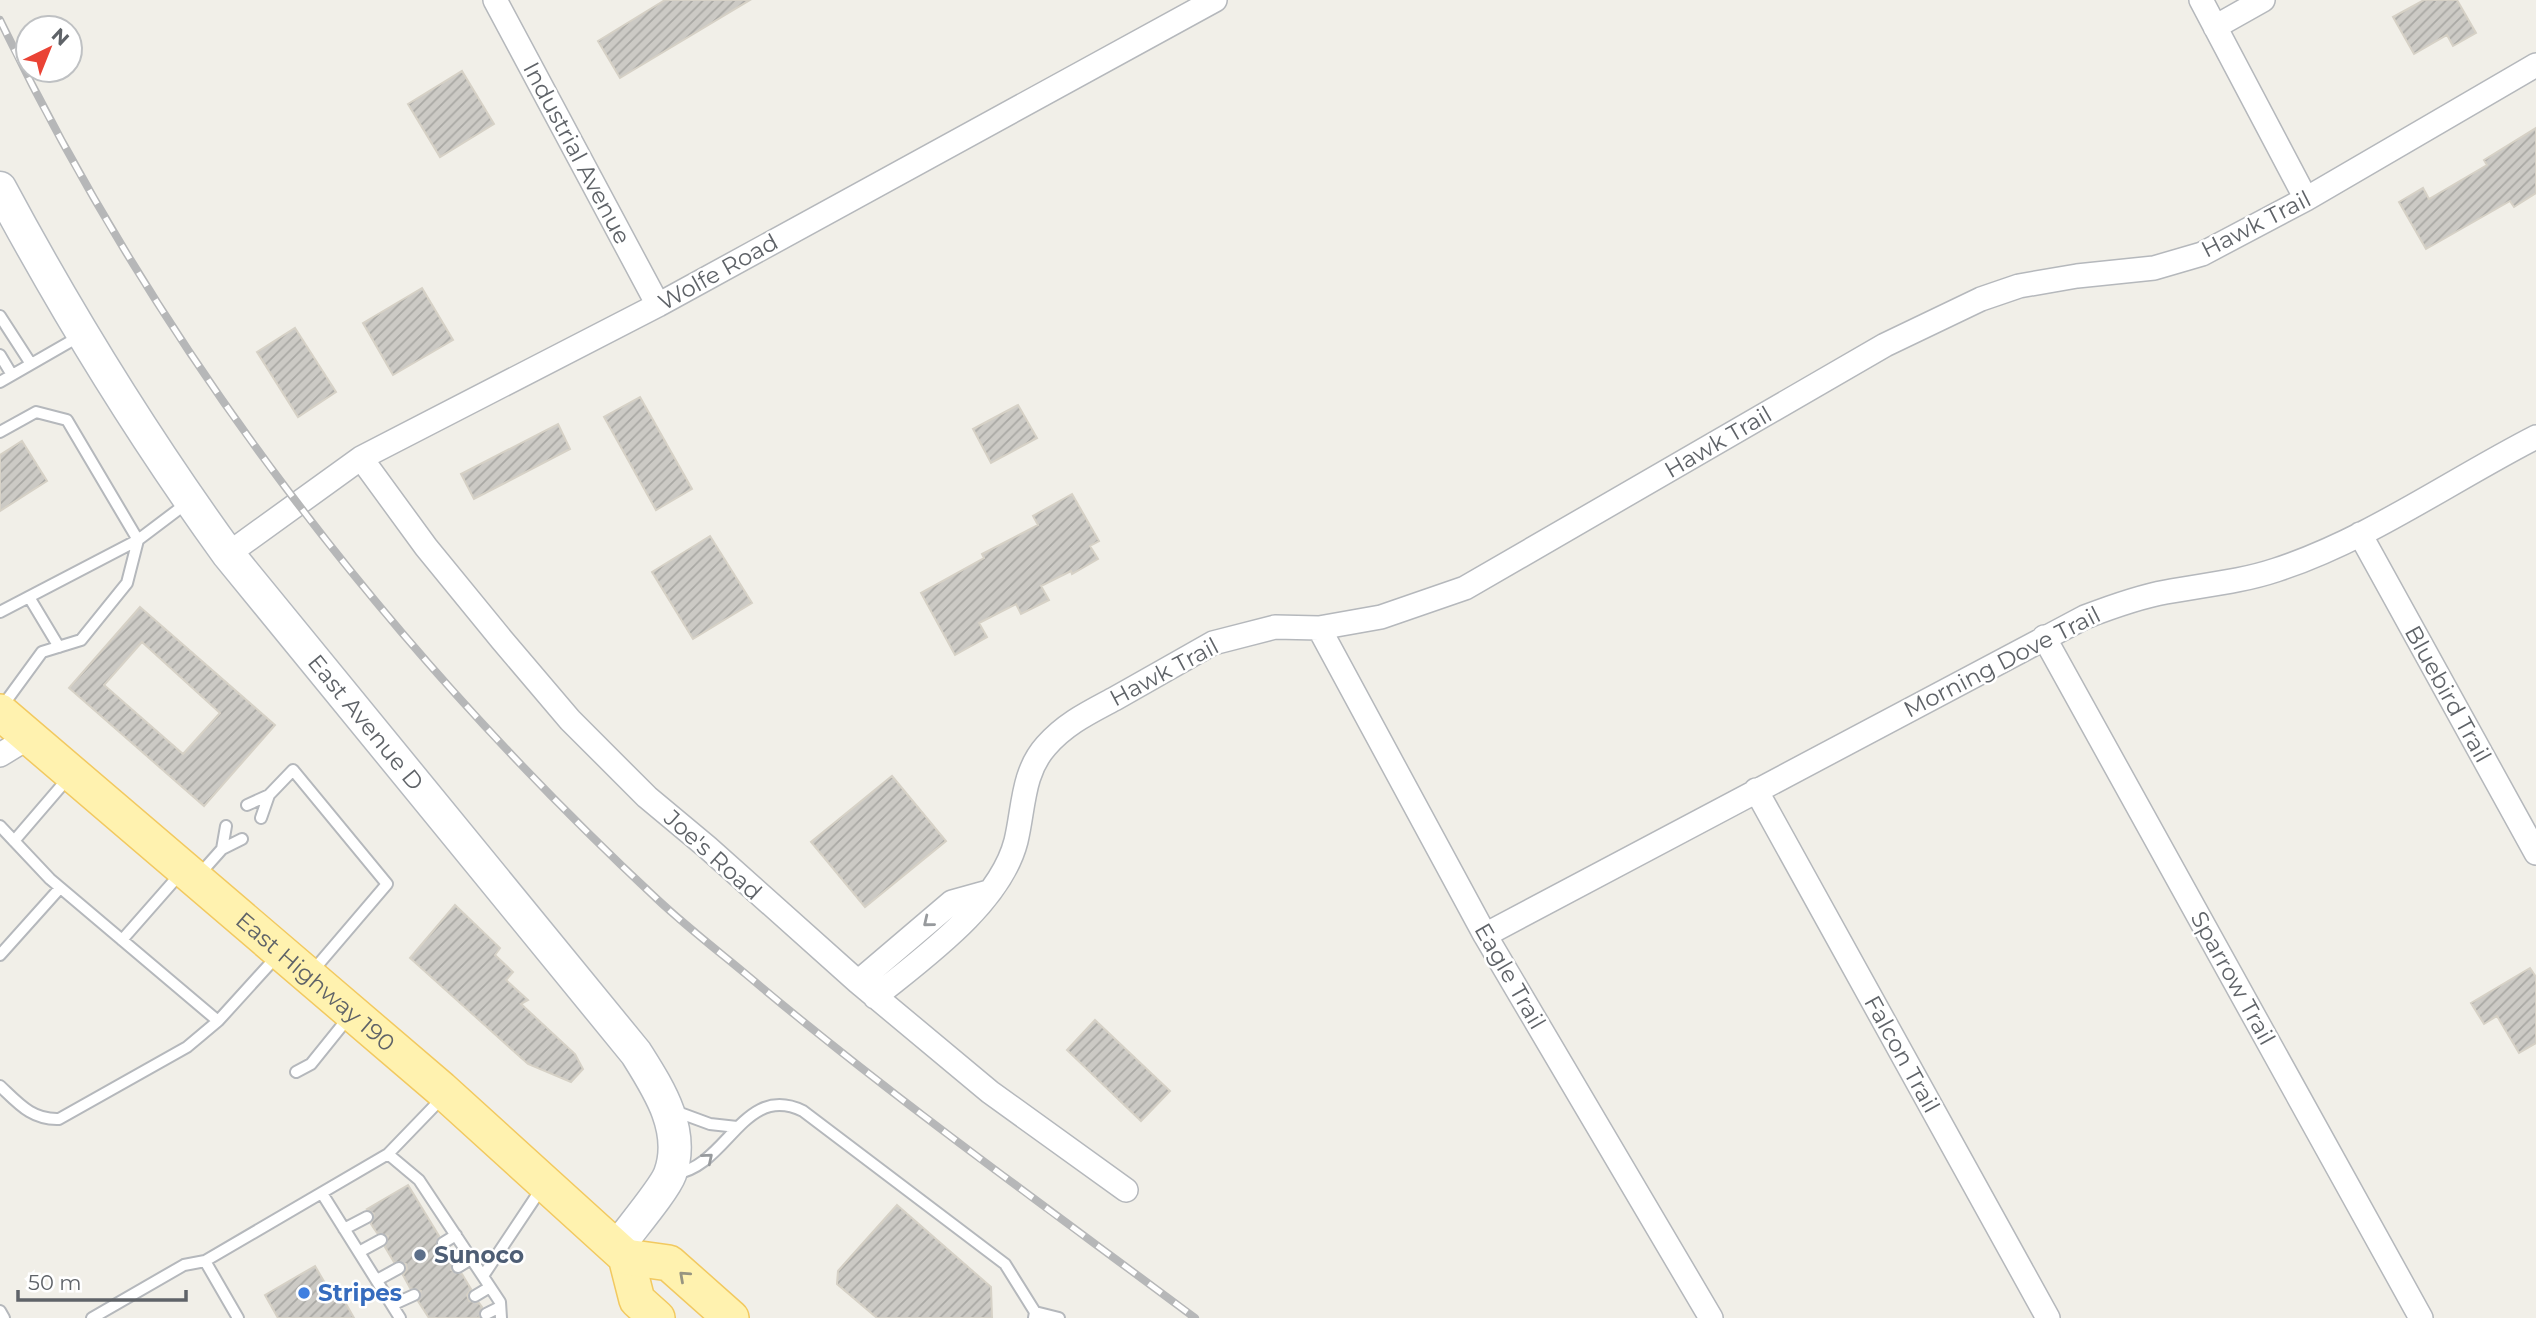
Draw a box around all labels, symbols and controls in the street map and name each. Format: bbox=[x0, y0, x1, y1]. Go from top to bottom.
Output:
north arrow bbox=[14, 14, 84, 84]
text: N bbox=[47, 23, 74, 51]
street label: Industrial Avenue bbox=[517, 57, 637, 249]
street label: Hawk Trail bbox=[2197, 184, 2315, 264]
street label: Wolfe Road bbox=[653, 228, 783, 316]
street label: Hawk Trail bbox=[1659, 400, 1777, 484]
street label: Morning Dove Trail bbox=[1899, 600, 2105, 724]
street label: Bluebird Trail bbox=[2399, 621, 2497, 767]
street label: Hawk Trail bbox=[1105, 632, 1223, 712]
street label: East Avenue D bbox=[302, 649, 429, 796]
street label: Joe's Road bbox=[658, 803, 767, 906]
street label: East Highway 190 bbox=[230, 906, 401, 1057]
street label: Sparrow Trail bbox=[2185, 906, 2281, 1050]
one-way arrow bbox=[923, 914, 936, 926]
street label: Eagle Trail bbox=[1468, 918, 1552, 1034]
street label: Falcon Trail bbox=[1858, 990, 1946, 1118]
one-way arrow bbox=[699, 1154, 712, 1166]
place label: Sunoco bbox=[434, 1241, 524, 1269]
marker: Sunoco bbox=[412, 1247, 428, 1263]
scale bar bbox=[18, 1258, 186, 1302]
text: 50 m bbox=[28, 1270, 82, 1295]
one-way arrow bbox=[679, 1272, 692, 1284]
place label: Stripes bbox=[318, 1279, 402, 1307]
marker: Stripes bbox=[296, 1285, 312, 1301]

